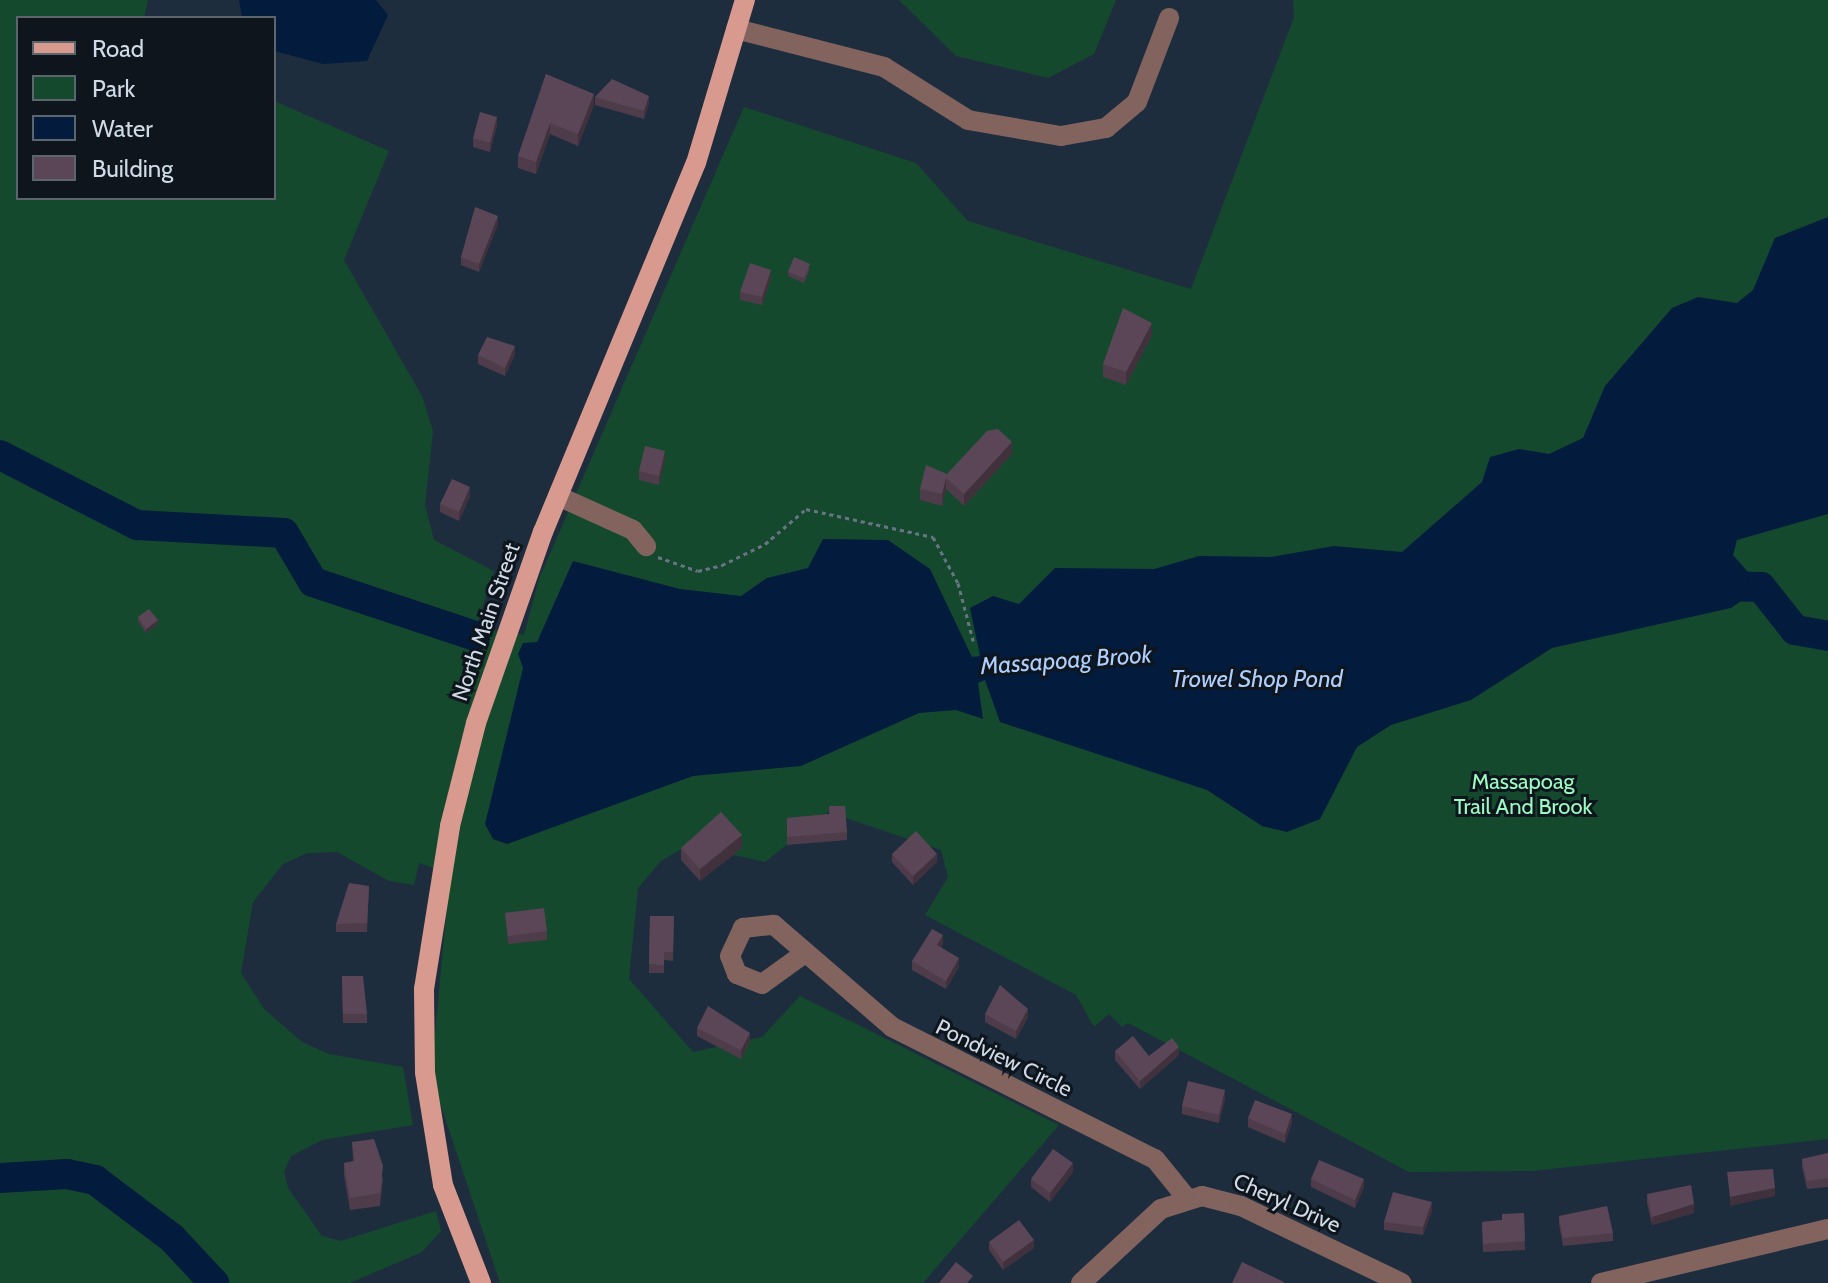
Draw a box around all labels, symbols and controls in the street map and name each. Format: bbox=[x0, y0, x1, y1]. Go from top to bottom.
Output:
legend bbox=[16, 16, 276, 200]
text: Road bbox=[92, 34, 144, 63]
text: Park bbox=[92, 74, 135, 103]
text: Water bbox=[92, 114, 153, 143]
text: Building bbox=[92, 154, 173, 183]
street label: North Main Street bbox=[447, 540, 525, 704]
water label: Massapoag Brook bbox=[979, 640, 1153, 680]
water label: Trowel Shop Pond bbox=[1171, 665, 1343, 693]
park label: Massapoag Trail And Brook bbox=[1454, 768, 1592, 820]
street label: Pondview Circle bbox=[931, 1014, 1077, 1102]
street label: Cheryl Drive bbox=[1229, 1168, 1345, 1238]

